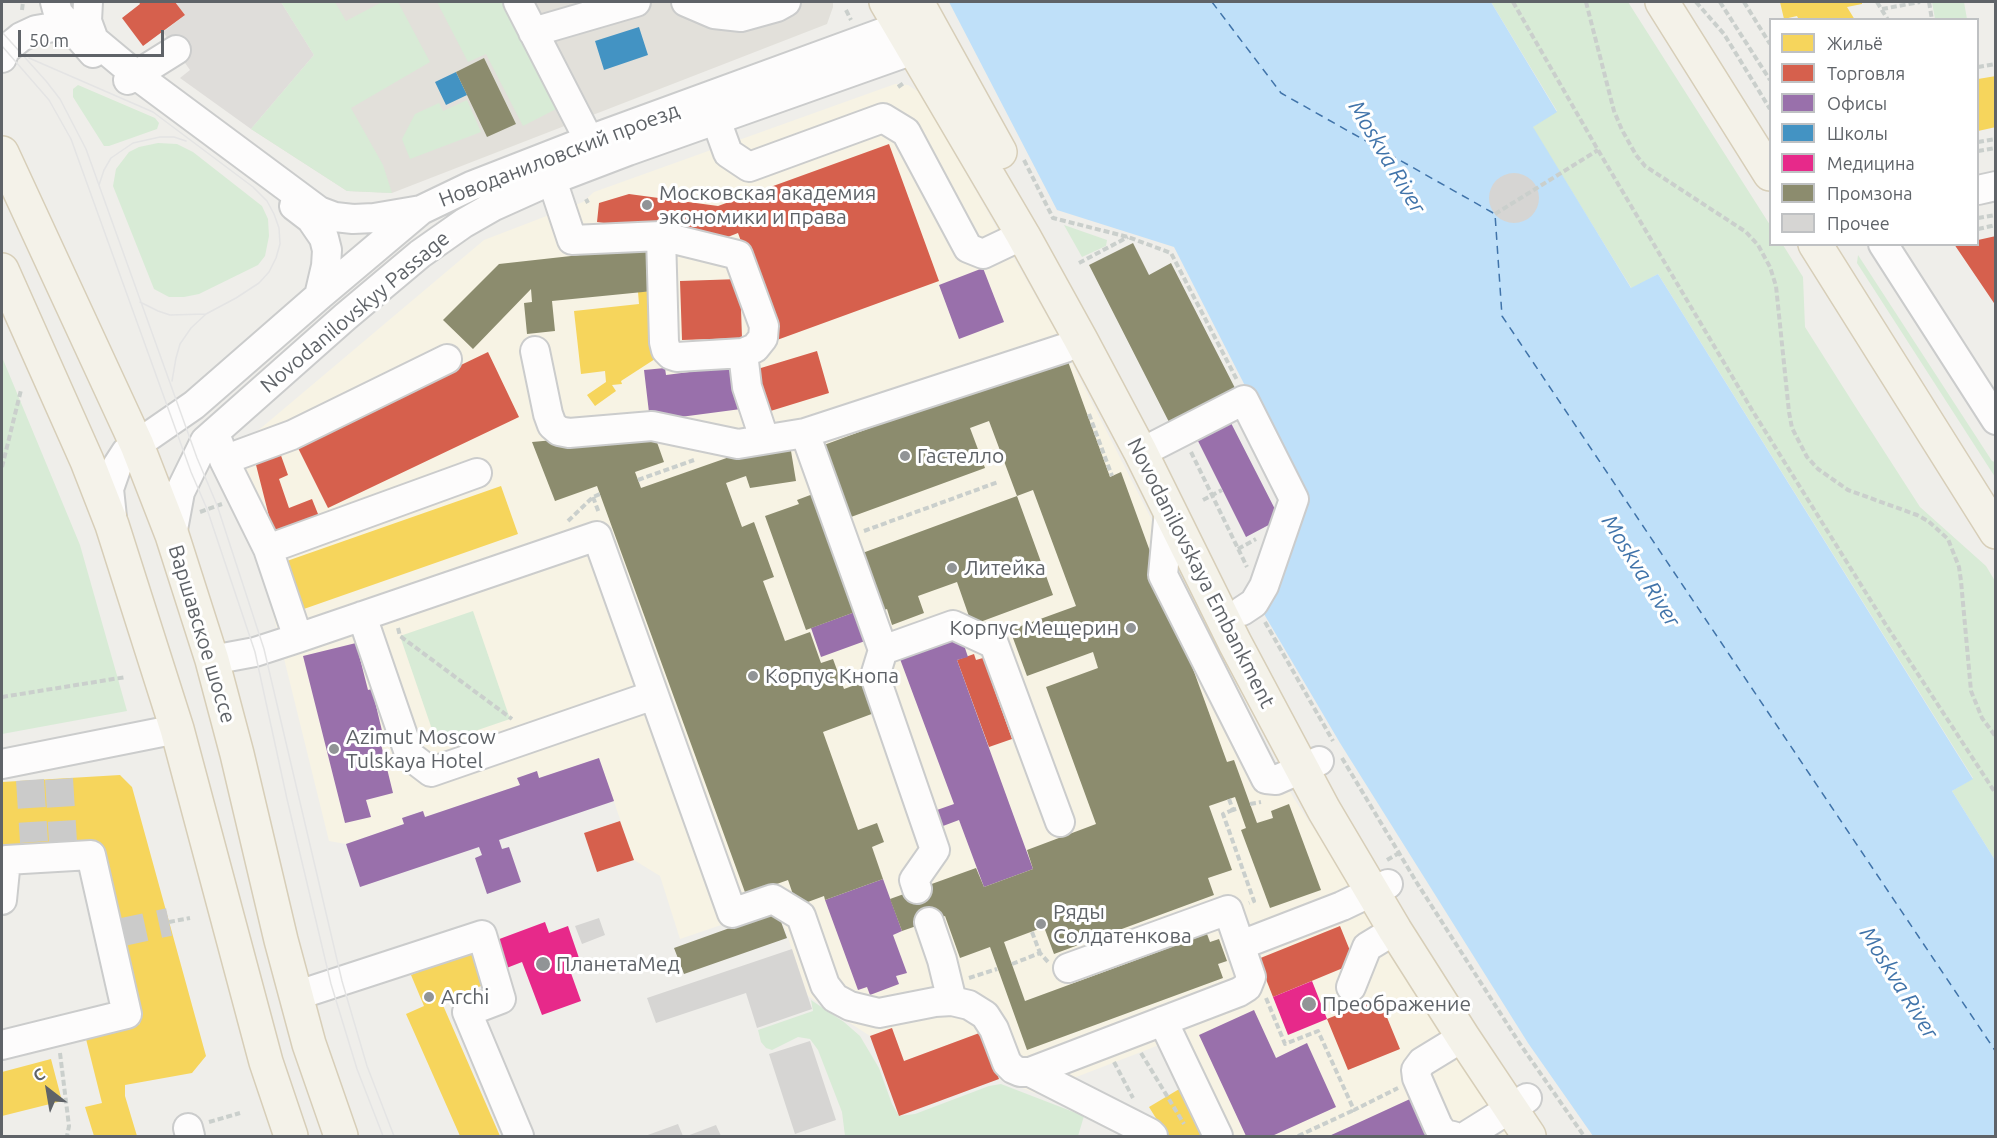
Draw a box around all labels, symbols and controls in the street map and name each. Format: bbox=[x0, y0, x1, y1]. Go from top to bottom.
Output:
scale bar bbox=[21, 18, 166, 56]
legend bbox=[1769, 18, 1979, 246]
text: 50 m bbox=[29, 30, 69, 50]
text: Жильё bbox=[1827, 33, 1883, 53]
text: Торговля bbox=[1827, 63, 1905, 83]
text: Офисы bbox=[1827, 93, 1887, 113]
water label: Moskva River bbox=[1343, 96, 1431, 218]
street label: Новоданиловский проезд bbox=[435, 97, 683, 213]
text: Школы bbox=[1827, 123, 1888, 143]
text: Медицина bbox=[1827, 153, 1915, 173]
place label: Московская академия экономики и права bbox=[659, 180, 876, 230]
text: Промзона bbox=[1827, 183, 1912, 203]
marker: Московская академия экономики и права bbox=[640, 198, 654, 212]
text: Прочее bbox=[1827, 213, 1890, 233]
street label: Novodanilovskyy Passage bbox=[255, 226, 455, 398]
street label: Novodanilovskaya Embankment bbox=[1122, 434, 1280, 712]
place label: Гастелло bbox=[917, 443, 1004, 469]
marker: Гастелло bbox=[898, 449, 912, 463]
water label: Moskva River bbox=[1596, 510, 1686, 632]
street label: Варшавское шоссе bbox=[163, 542, 241, 726]
place label: Литейка bbox=[964, 555, 1046, 581]
marker: Литейка bbox=[945, 561, 959, 575]
place label: Корпус Мещерин bbox=[950, 615, 1119, 641]
marker: Корпус Мещерин bbox=[1124, 621, 1138, 635]
place label: Корпус Кнопа bbox=[765, 663, 899, 689]
marker: Корпус Кнопа bbox=[746, 669, 760, 683]
place label: Azimut Moscow Tulskaya Hotel bbox=[346, 724, 496, 774]
marker: Azimut Moscow Tulskaya Hotel bbox=[327, 742, 341, 756]
place label: Ряды Солдатенкова bbox=[1053, 899, 1192, 949]
marker: Ряды Солдатенкова bbox=[1034, 917, 1048, 931]
water label: Moskva River bbox=[1854, 922, 1944, 1044]
place label: ПланетаМед bbox=[556, 951, 680, 977]
marker: ПланетаМед bbox=[534, 955, 552, 973]
place label: Archi bbox=[441, 984, 489, 1010]
marker: Archi bbox=[422, 990, 436, 1004]
place label: Преображение bbox=[1322, 991, 1471, 1017]
marker: Преображение bbox=[1300, 995, 1318, 1013]
north arrow bbox=[18, 1060, 78, 1120]
text: С bbox=[30, 1064, 48, 1085]

